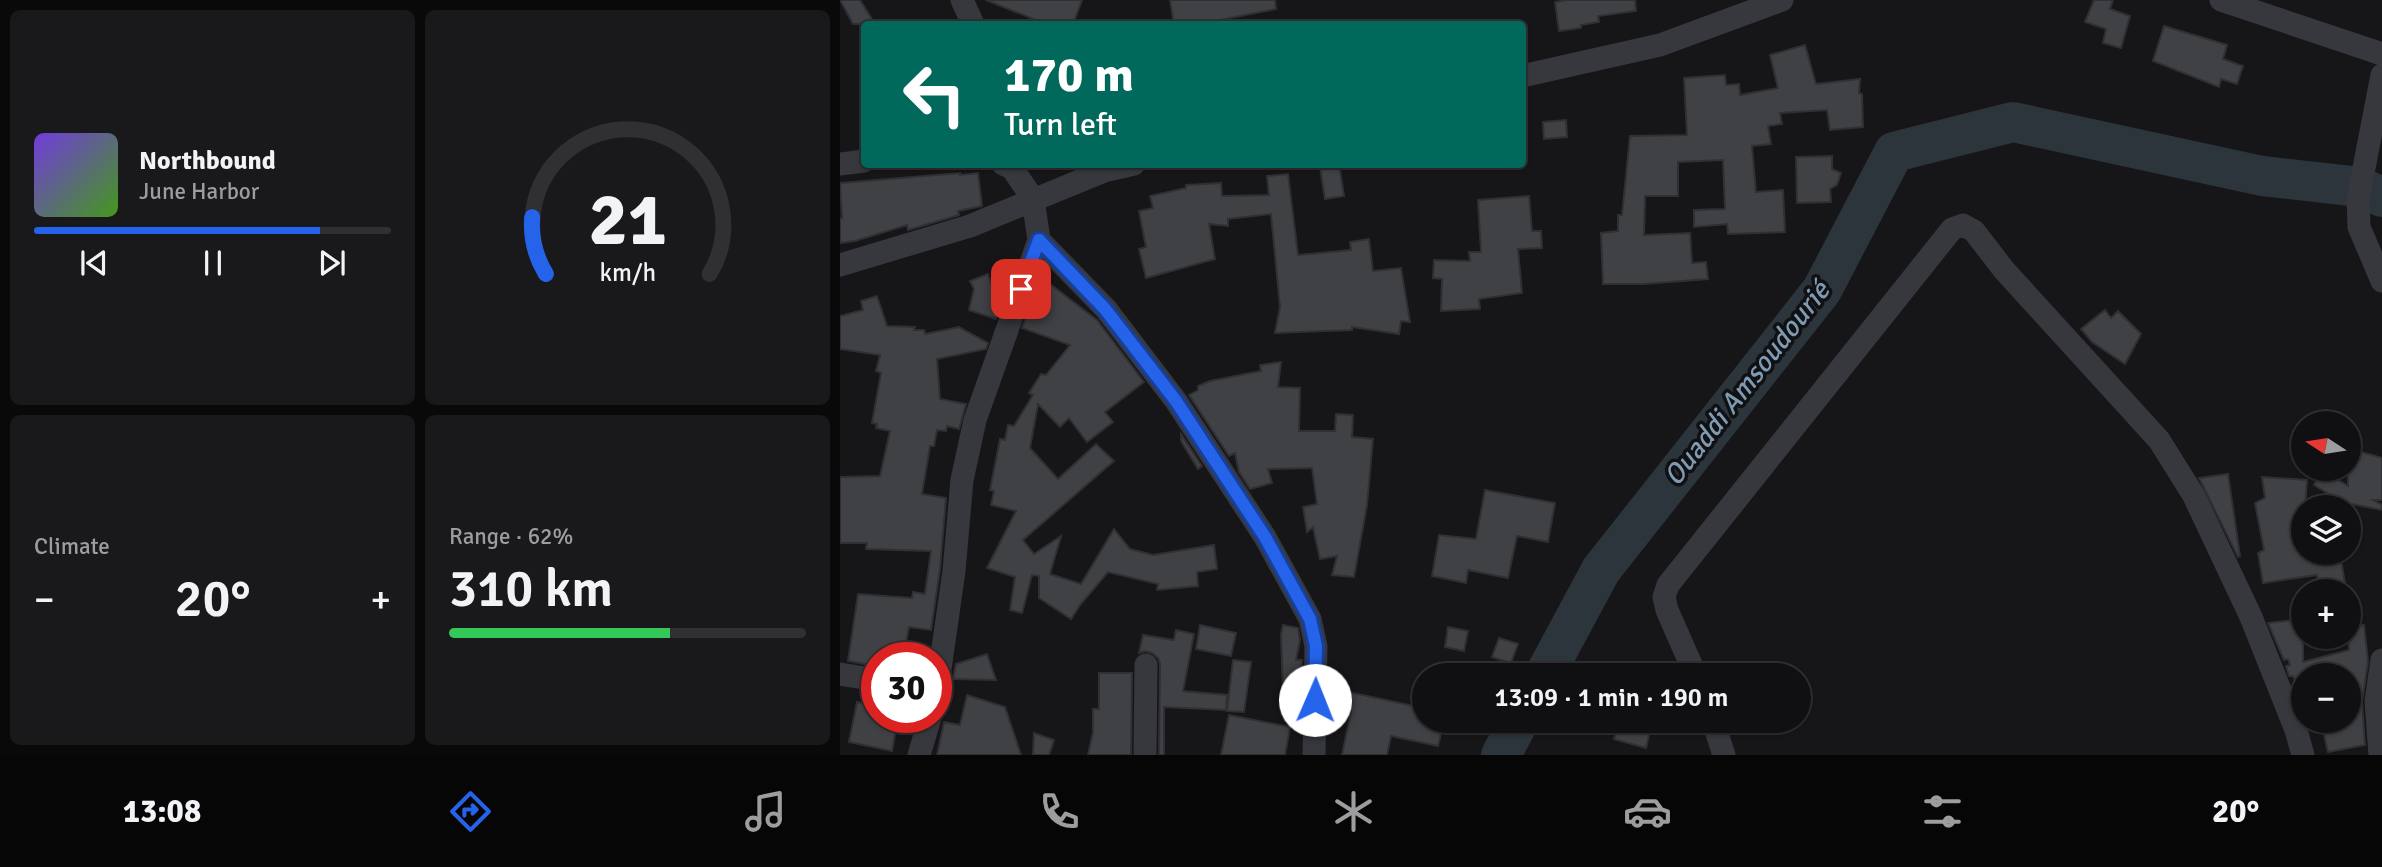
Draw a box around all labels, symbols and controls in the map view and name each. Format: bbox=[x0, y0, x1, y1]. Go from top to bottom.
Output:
text: 170 m bbox=[1004, 45, 1134, 105]
icon: left bbox=[889, 49, 980, 140]
text: Turn left bbox=[1004, 105, 1117, 144]
text: Northbound bbox=[139, 145, 276, 177]
text: 21 bbox=[588, 176, 667, 265]
text: June Harbor bbox=[139, 177, 259, 206]
icon: previous bbox=[75, 244, 113, 282]
icon: pause bbox=[194, 244, 232, 282]
icon: next bbox=[313, 244, 351, 282]
text: km/h bbox=[599, 257, 656, 288]
pin bbox=[991, 259, 1051, 319]
icon: arrive bbox=[1002, 270, 1040, 308]
water label: Ouaddi Amsoudourié bbox=[1656, 273, 1838, 493]
north arrow bbox=[2291, 411, 2361, 481]
map controls bbox=[2291, 411, 2361, 733]
button: layers bbox=[2291, 495, 2361, 565]
text: Range · 62% bbox=[449, 522, 573, 551]
text: Climate bbox=[34, 532, 110, 561]
text: 310 km bbox=[449, 557, 613, 621]
text: 20° bbox=[174, 567, 251, 631]
text: − bbox=[34, 576, 55, 623]
text: + bbox=[370, 576, 391, 623]
button: + bbox=[2291, 579, 2361, 649]
speed limit sign: 30 bbox=[861, 642, 952, 733]
position arrow bbox=[1278, 663, 1352, 737]
button: − bbox=[2291, 663, 2361, 733]
text: 13:09 · 1 min · 190 m bbox=[1495, 682, 1728, 714]
icon: directions bbox=[446, 787, 495, 836]
icon: music bbox=[741, 787, 790, 836]
icon: phone bbox=[1035, 787, 1084, 836]
icon: climate bbox=[1329, 787, 1378, 836]
icon: car bbox=[1623, 787, 1672, 836]
icon: filters bbox=[1918, 787, 1967, 836]
text: 13:08 bbox=[123, 792, 201, 831]
text: 20° bbox=[2212, 792, 2259, 831]

